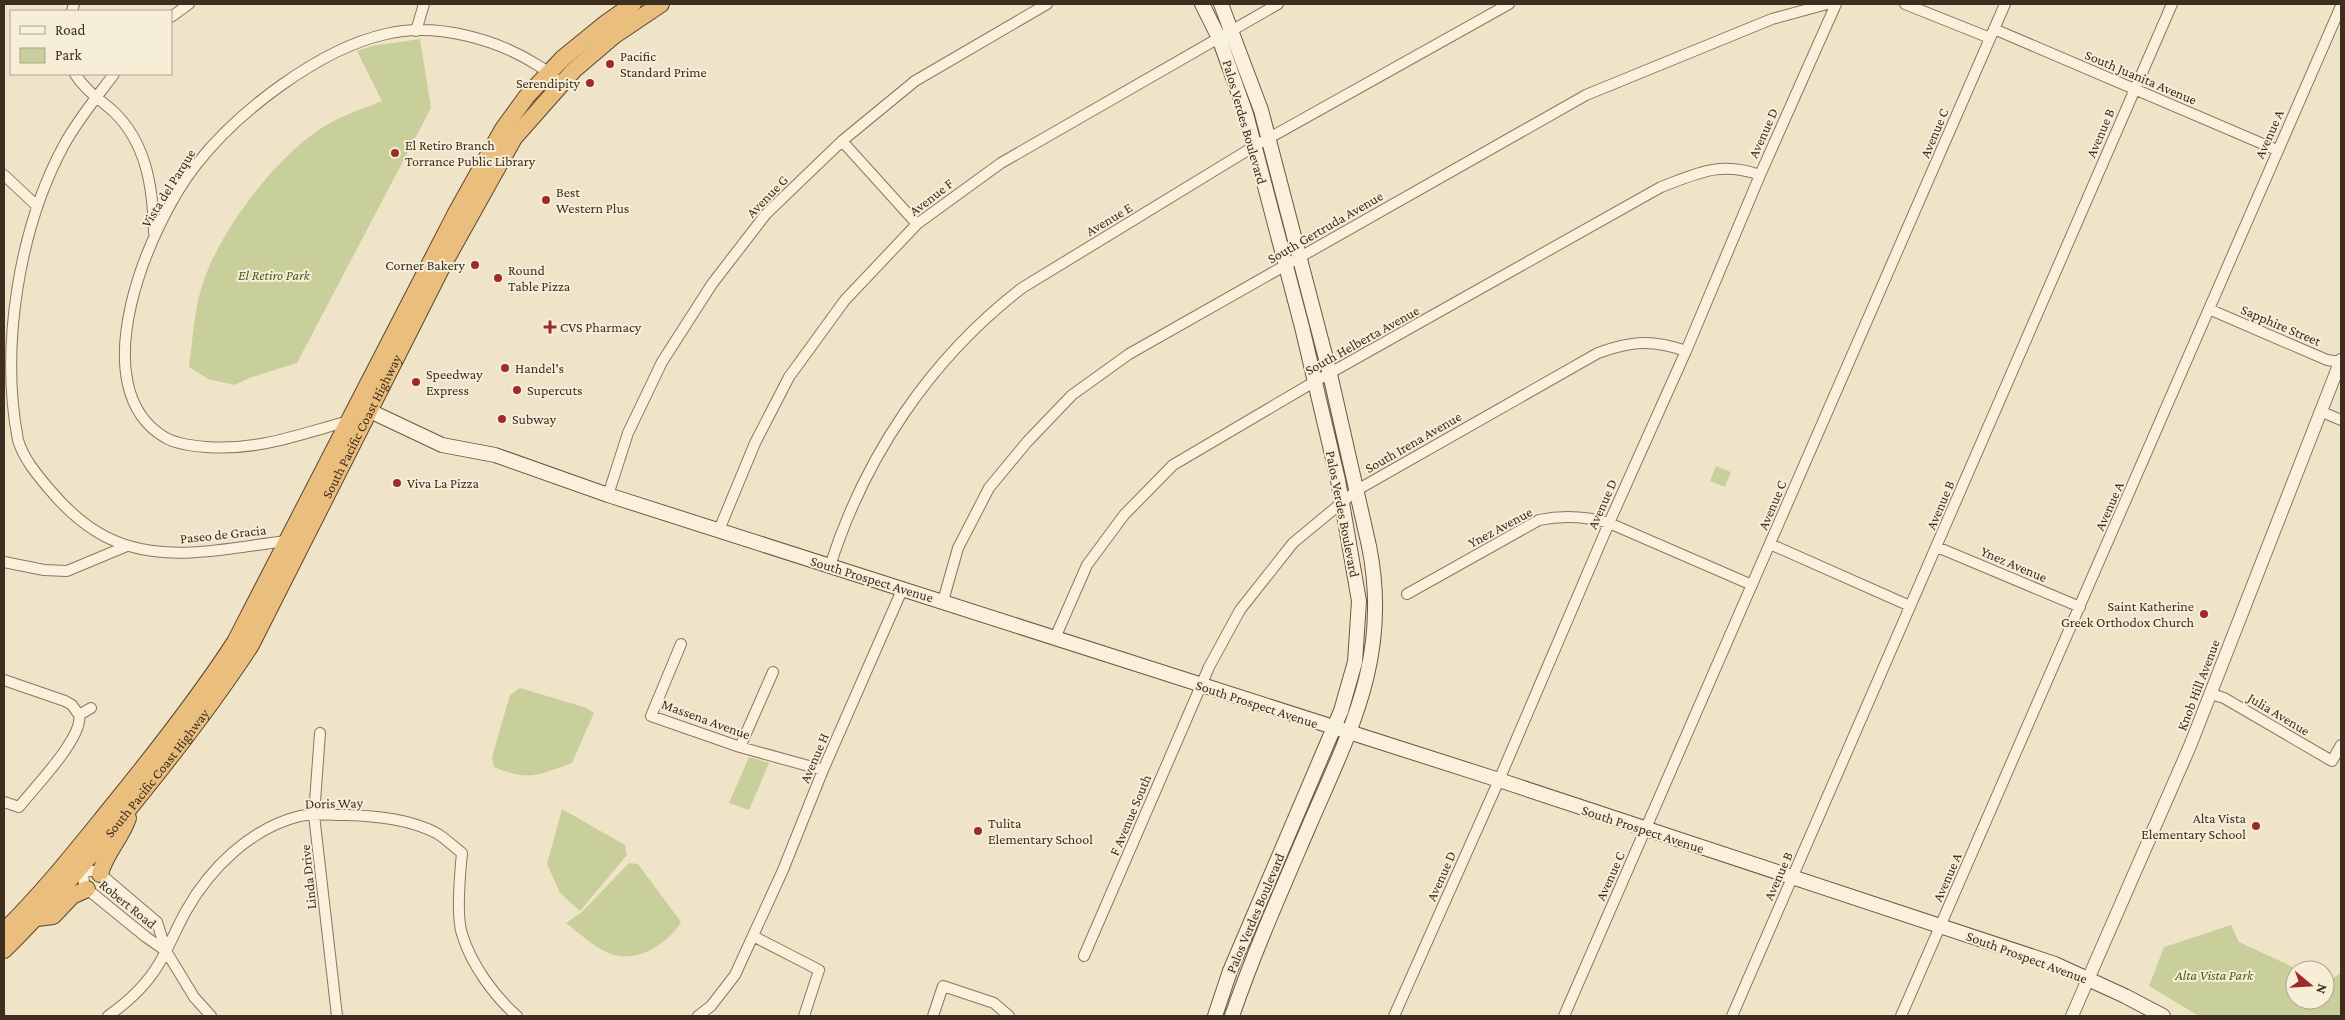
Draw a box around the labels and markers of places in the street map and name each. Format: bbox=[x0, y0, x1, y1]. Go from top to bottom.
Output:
place label: Pacific Standard Prime bbox=[620, 48, 707, 80]
marker: Pacific Standard Prime bbox=[604, 58, 616, 70]
place label: Serendipity bbox=[516, 75, 581, 91]
marker: Serendipity bbox=[584, 77, 596, 89]
place label: El Retiro Branch Torrance Public Library bbox=[405, 137, 536, 169]
marker: El Retiro Branch Torrance Public Library bbox=[389, 147, 401, 159]
place label: Best Western Plus bbox=[556, 184, 629, 216]
marker: Best Western Plus bbox=[540, 194, 552, 206]
place label: Corner Bakery bbox=[385, 257, 466, 273]
marker: Corner Bakery bbox=[469, 259, 481, 271]
place label: Round Table Pizza bbox=[508, 262, 571, 294]
marker: Round Table Pizza bbox=[492, 272, 504, 284]
place label: CVS Pharmacy bbox=[560, 319, 642, 335]
marker: CVS Pharmacy bbox=[544, 321, 556, 333]
place label: Handel's bbox=[515, 360, 564, 376]
marker: Handel's bbox=[499, 362, 511, 374]
place label: Speedway Express bbox=[426, 366, 483, 398]
marker: Speedway Express bbox=[410, 376, 422, 388]
place label: Supercuts bbox=[527, 382, 582, 398]
marker: Supercuts bbox=[511, 384, 523, 396]
place label: Subway bbox=[512, 411, 557, 427]
marker: Subway bbox=[496, 413, 508, 425]
place label: Viva La Pizza bbox=[407, 475, 480, 491]
marker: Viva La Pizza bbox=[391, 477, 403, 489]
place label: Saint Katherine Greek Orthodox Church bbox=[2061, 598, 2194, 630]
marker: Saint Katherine Greek Orthodox Church bbox=[2198, 608, 2210, 620]
place label: Alta Vista Elementary School bbox=[2141, 810, 2247, 842]
place label: Tulita Elementary School bbox=[988, 815, 1093, 847]
marker: Alta Vista Elementary School bbox=[2250, 820, 2262, 832]
marker: Tulita Elementary School bbox=[972, 825, 984, 837]

